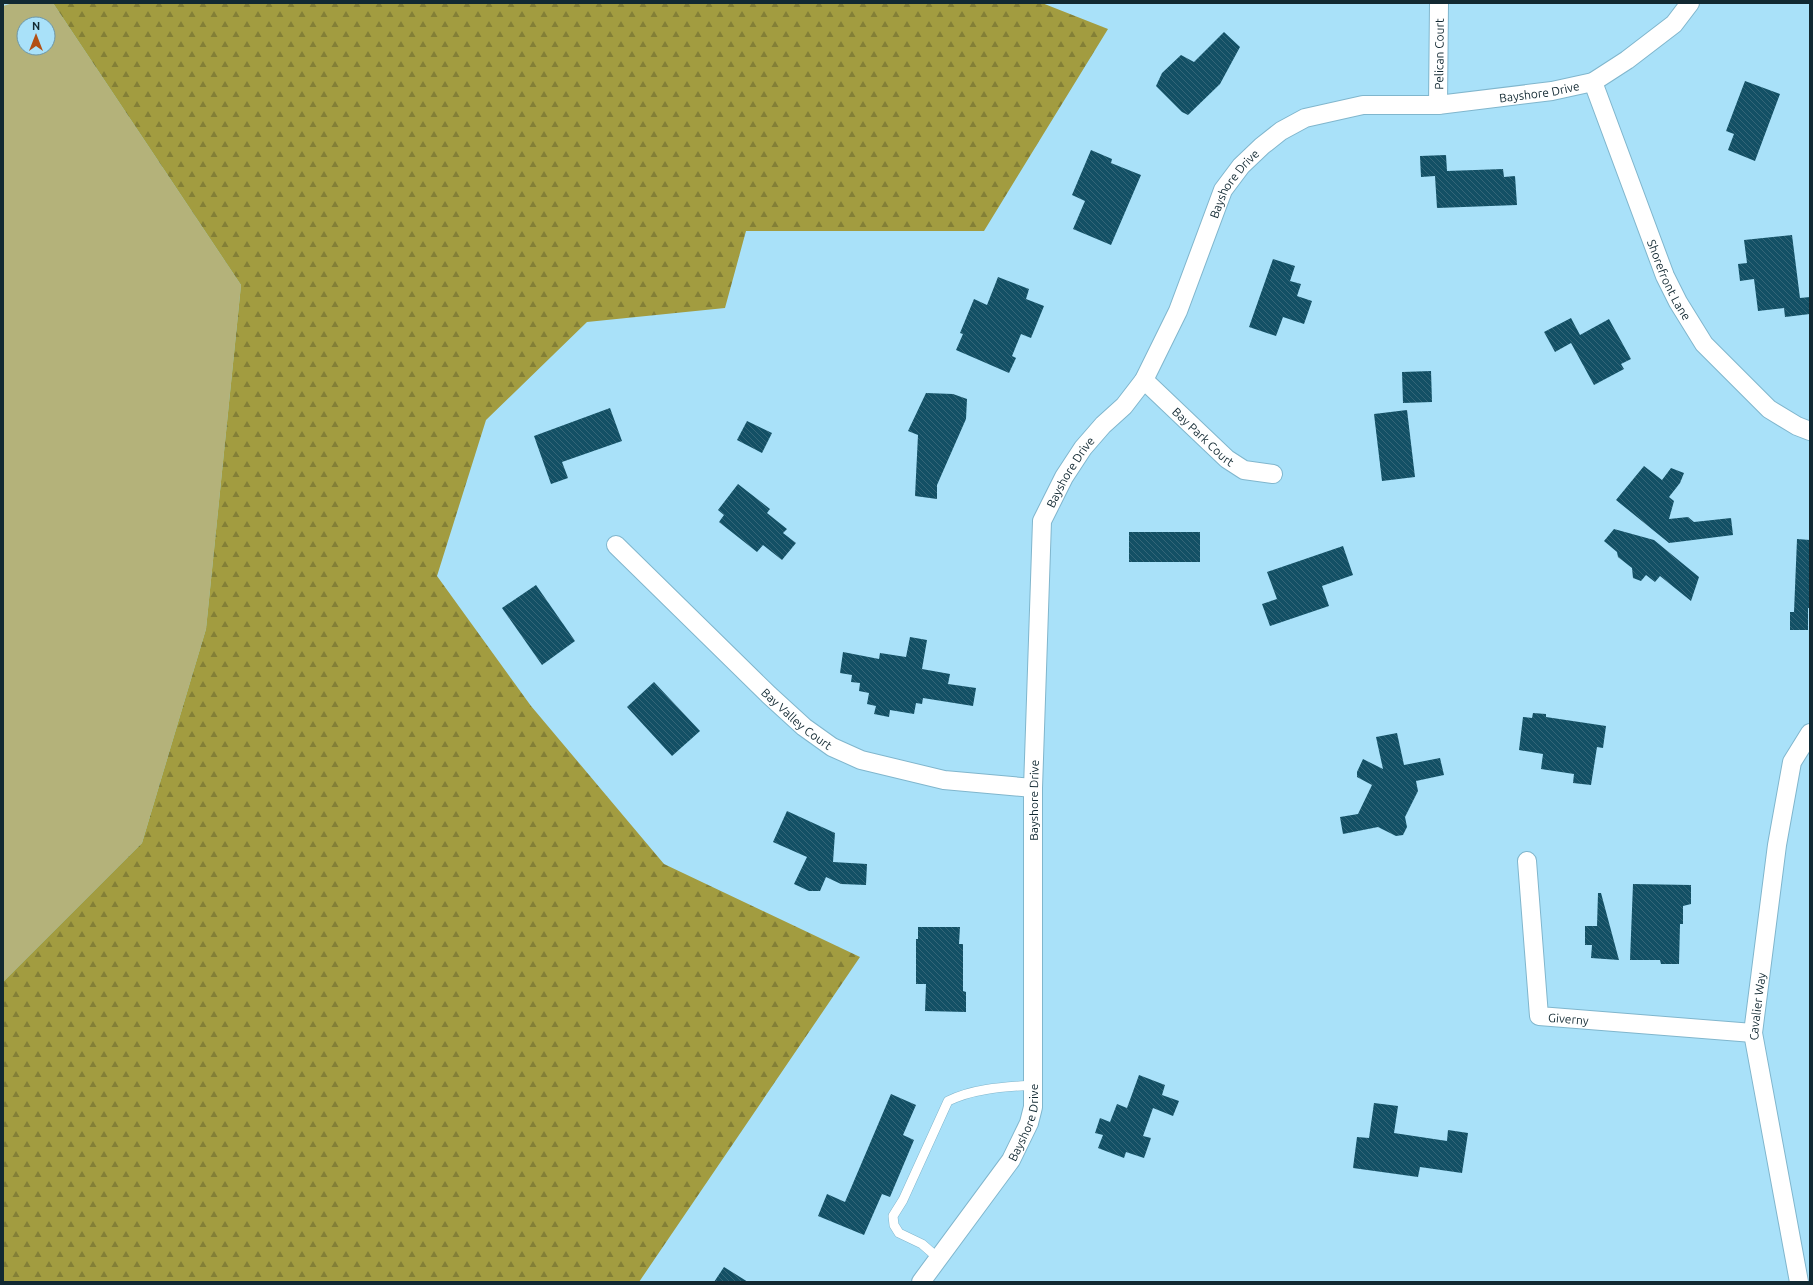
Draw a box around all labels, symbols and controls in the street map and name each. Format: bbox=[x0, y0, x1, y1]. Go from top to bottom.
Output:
north arrow bbox=[16, 16, 56, 56]
street label: Pelican Court bbox=[1432, 18, 1445, 90]
text: N bbox=[32, 20, 40, 32]
street label: Bayshore Drive bbox=[1498, 79, 1581, 104]
street label: Bayshore Drive bbox=[1207, 146, 1261, 220]
street label: Shorefront Lane bbox=[1645, 237, 1694, 322]
street label: Bay Park Court bbox=[1170, 404, 1237, 468]
street label: Bayshore Drive bbox=[1043, 434, 1097, 510]
street label: Bay Valley Court bbox=[759, 685, 835, 752]
street label: Bayshore Drive bbox=[1026, 760, 1040, 841]
street label: Cavalier Way bbox=[1747, 971, 1767, 1041]
street label: Giverny bbox=[1548, 1010, 1589, 1026]
street label: Bayshore Drive bbox=[1005, 1084, 1040, 1163]

